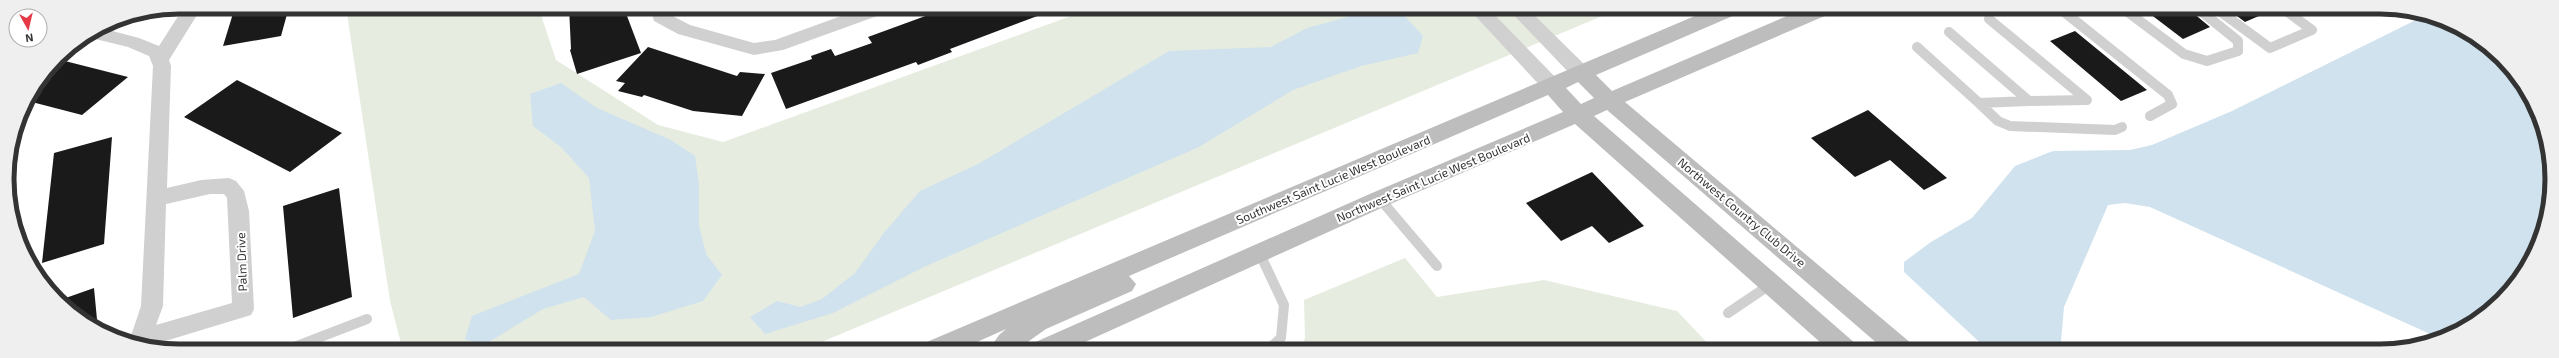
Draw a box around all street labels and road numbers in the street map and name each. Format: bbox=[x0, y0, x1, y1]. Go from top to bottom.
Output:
street label: Northwest Saint Lucie West Boulevard bbox=[1334, 130, 1532, 224]
street label: Southwest Saint Lucie West Boulevard bbox=[1234, 132, 1432, 226]
street label: Northwest Country Club Drive bbox=[1675, 155, 1809, 269]
street label: Palm Drive bbox=[233, 232, 249, 292]

